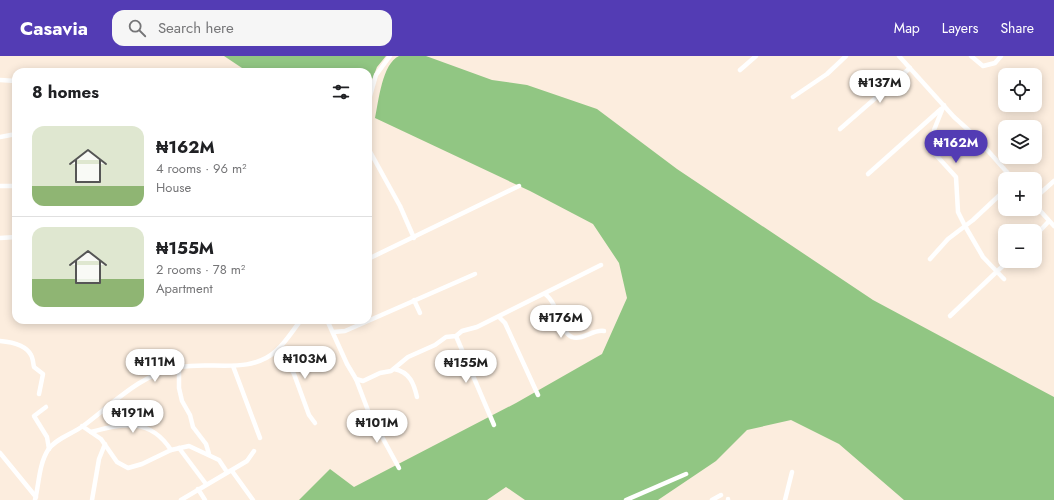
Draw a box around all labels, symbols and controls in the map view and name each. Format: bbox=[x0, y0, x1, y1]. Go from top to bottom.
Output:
search box bbox=[112, 10, 392, 46]
text: Casavia bbox=[20, 15, 88, 42]
icon: search bbox=[126, 17, 148, 39]
text: Search here bbox=[158, 17, 234, 39]
text: Map bbox=[894, 18, 920, 38]
text: Layers bbox=[942, 18, 978, 38]
text: Share bbox=[1000, 18, 1034, 38]
map controls bbox=[998, 68, 1042, 268]
button: locate bbox=[998, 68, 1042, 112]
pin: ₦137M bbox=[852, 70, 908, 104]
text: ₦137M bbox=[858, 73, 902, 92]
text: 8 homes bbox=[32, 80, 99, 104]
icon: filters bbox=[330, 81, 352, 103]
button: layers bbox=[998, 120, 1042, 164]
pin: ₦162M bbox=[928, 130, 984, 164]
text: ₦162M bbox=[934, 133, 978, 152]
text: ₦162M bbox=[156, 135, 215, 159]
icon: home bbox=[64, 142, 112, 190]
text: 4 rooms · 96 m² bbox=[156, 159, 247, 178]
button: + bbox=[998, 172, 1042, 216]
text: House bbox=[156, 178, 191, 197]
button: − bbox=[998, 224, 1042, 268]
text: ₦155M bbox=[156, 236, 214, 260]
icon: home bbox=[64, 243, 112, 291]
text: 2 rooms · 78 m² bbox=[156, 260, 245, 279]
text: Apartment bbox=[156, 279, 213, 298]
pin: ₦176M bbox=[533, 305, 589, 339]
text: ₦176M bbox=[539, 308, 583, 327]
pin: ₦103M bbox=[277, 346, 333, 380]
pin: ₦111M bbox=[127, 349, 183, 383]
text: ₦103M bbox=[283, 349, 327, 368]
pin: ₦155M bbox=[438, 350, 494, 384]
text: ₦111M bbox=[135, 352, 175, 371]
text: ₦155M bbox=[444, 353, 488, 372]
pin: ₦191M bbox=[105, 400, 161, 434]
text: ₦191M bbox=[112, 403, 154, 422]
pin: ₦101M bbox=[349, 410, 405, 444]
text: ₦101M bbox=[356, 413, 398, 432]

